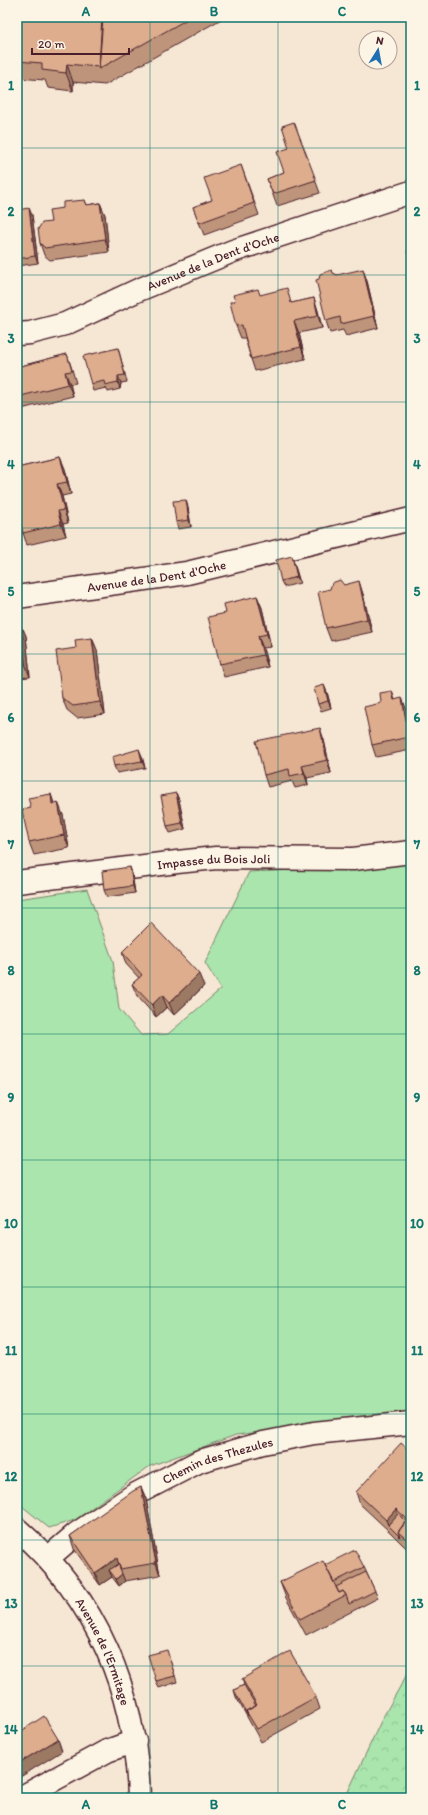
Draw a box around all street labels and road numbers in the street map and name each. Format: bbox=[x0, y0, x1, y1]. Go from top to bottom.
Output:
street label: Avenue de la Dent d'Oche bbox=[145, 229, 281, 294]
street label: Avenue de la Dent d'Oche bbox=[86, 557, 227, 595]
street label: Impasse du Bois Joli bbox=[156, 851, 270, 872]
street label: Chemin des Thezules bbox=[160, 1434, 275, 1487]
street label: Avenue de l'Ermitage bbox=[72, 1595, 133, 1707]

